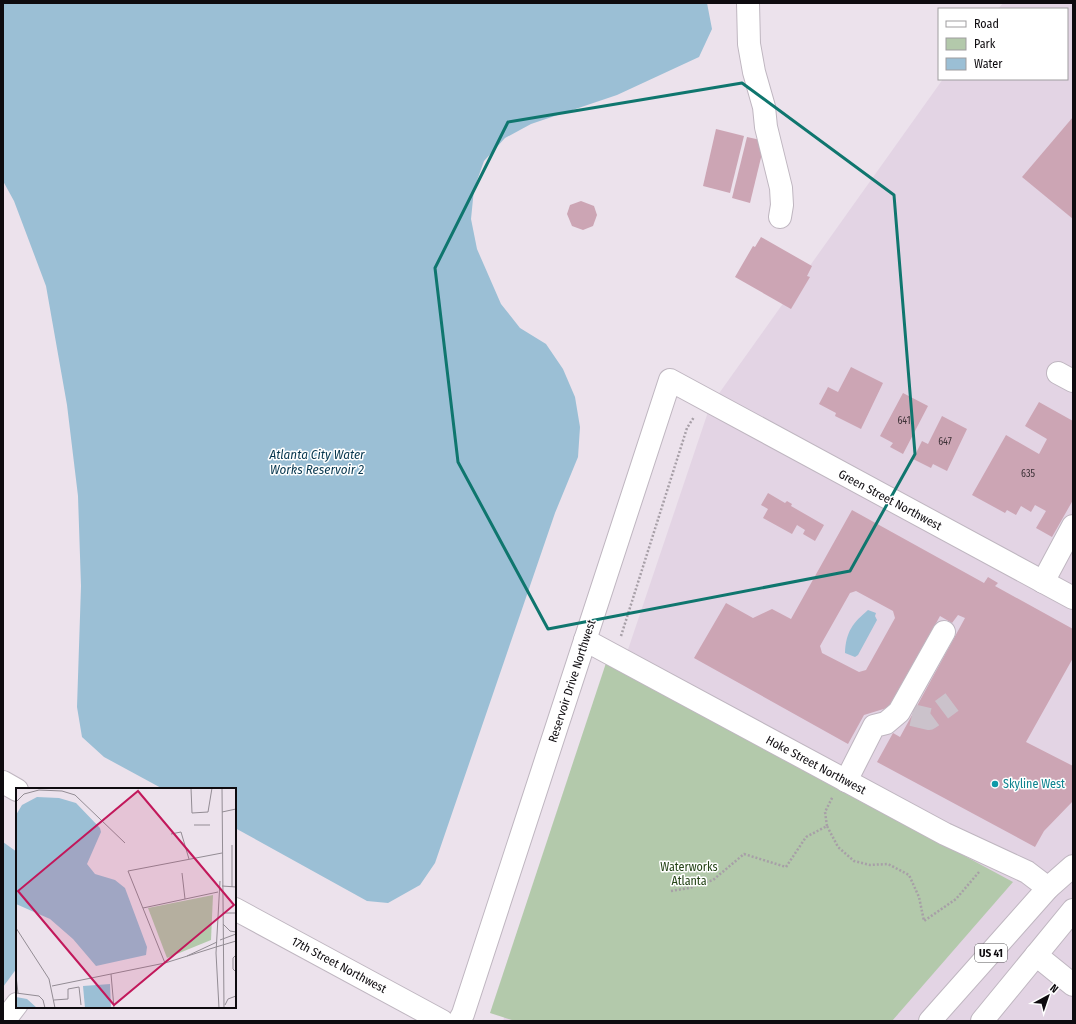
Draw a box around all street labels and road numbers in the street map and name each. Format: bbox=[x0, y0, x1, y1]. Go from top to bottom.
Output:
street label: Green Street Northwest bbox=[836, 467, 944, 533]
street label: Reservoir Drive Northwest bbox=[546, 618, 598, 744]
street label: Hoke Street Northwest bbox=[764, 733, 868, 797]
street label: 17th Street Northwest bbox=[289, 934, 389, 996]
road number: US 41 bbox=[975, 944, 1007, 962]

